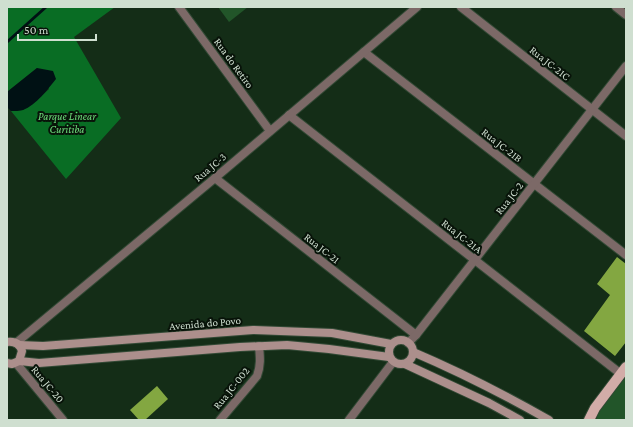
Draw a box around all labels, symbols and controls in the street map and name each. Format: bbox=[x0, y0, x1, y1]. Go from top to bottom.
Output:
scale bar bbox=[18, 16, 96, 42]
text: 50 m bbox=[24, 23, 49, 37]
street label: Rua do Retiro bbox=[212, 36, 256, 91]
street label: Rua JC-21C bbox=[527, 43, 573, 84]
park label: Parque Linear Curitiba bbox=[38, 110, 97, 135]
street label: Rua JC-21B bbox=[479, 126, 524, 165]
street label: Rua JC-3 bbox=[192, 150, 229, 185]
street label: Rua JC-2 bbox=[493, 179, 526, 217]
street label: Rua JC-21A bbox=[439, 217, 485, 257]
street label: Rua JC-21 bbox=[301, 230, 342, 267]
street label: Avenida do Povo bbox=[169, 314, 242, 332]
street label: Rua JC-20 bbox=[28, 363, 67, 405]
street label: Rua JC-002 bbox=[210, 365, 252, 412]

